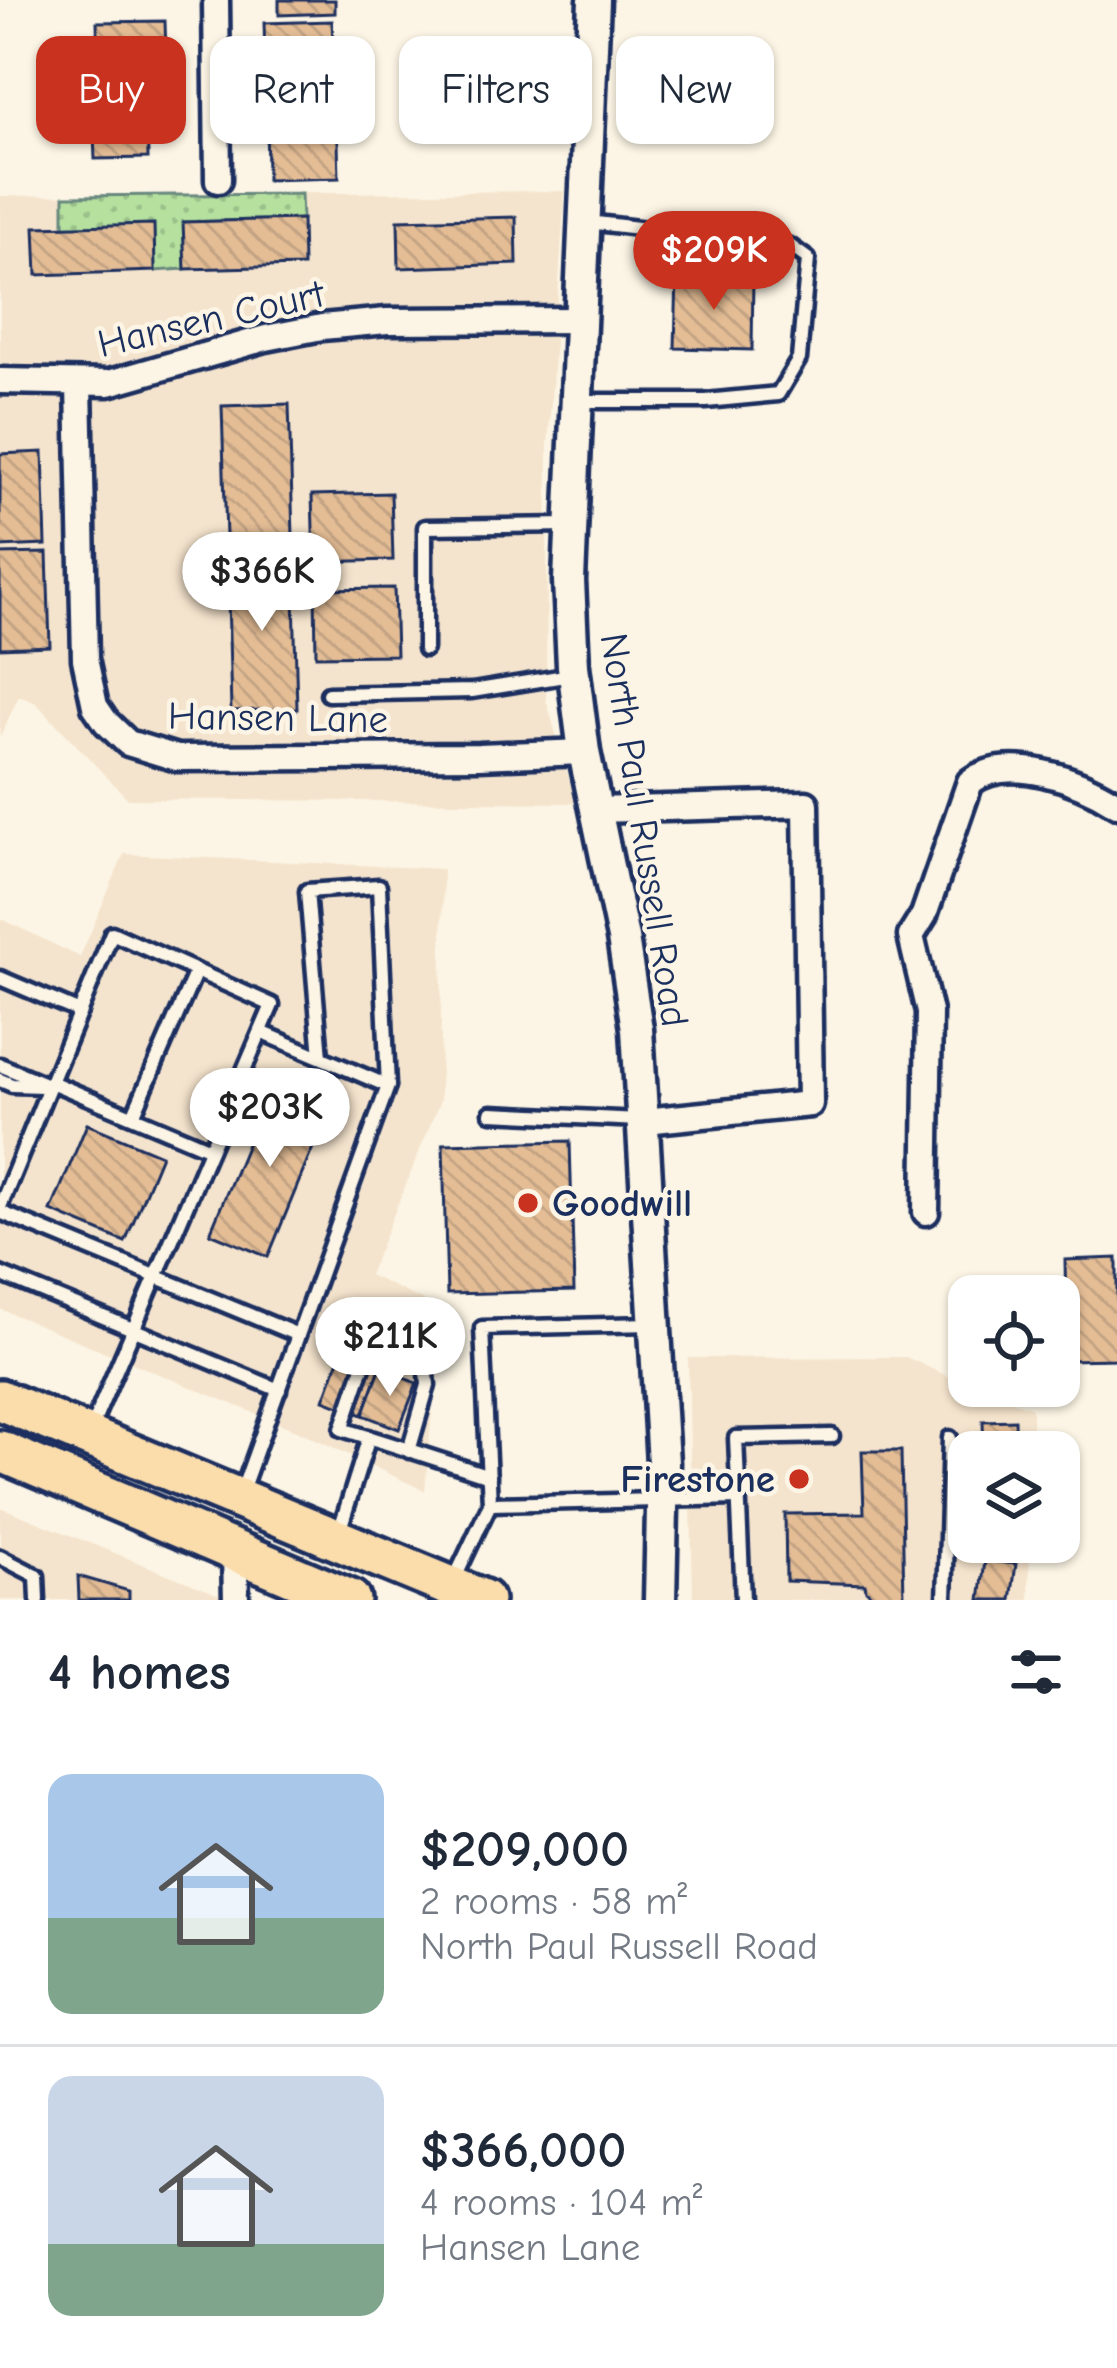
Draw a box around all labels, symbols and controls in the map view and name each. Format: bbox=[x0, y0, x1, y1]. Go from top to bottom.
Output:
chip: Buy bbox=[36, 36, 186, 144]
chip: Rent bbox=[210, 36, 375, 144]
chip: Filters bbox=[399, 36, 592, 144]
chip: New bbox=[616, 36, 774, 144]
pin: $209K bbox=[630, 211, 798, 313]
text: $209K bbox=[660, 227, 768, 272]
street label: Hansen Court bbox=[93, 271, 331, 367]
pin: $366K bbox=[178, 532, 346, 634]
text: $366K bbox=[209, 548, 315, 593]
street label: North Paul Russell Road bbox=[591, 630, 697, 1030]
street label: Hansen Lane bbox=[168, 694, 388, 742]
pin: $203K bbox=[186, 1068, 354, 1170]
text: $203K bbox=[217, 1084, 323, 1129]
place label: Goodwill bbox=[552, 1181, 692, 1226]
marker: Goodwill bbox=[515, 1190, 541, 1216]
map controls bbox=[948, 1275, 1080, 1563]
button: locate bbox=[948, 1275, 1080, 1407]
pin: $211K bbox=[306, 1297, 474, 1399]
text: $211K bbox=[342, 1313, 438, 1358]
button: layers bbox=[948, 1431, 1080, 1563]
place label: Firestone bbox=[620, 1457, 775, 1502]
marker: Firestone bbox=[786, 1466, 812, 1492]
icon: filters bbox=[1003, 1639, 1069, 1705]
text: 4 homes bbox=[48, 1643, 231, 1702]
text: $209,000 bbox=[420, 1820, 629, 1879]
icon: home bbox=[144, 1822, 288, 1966]
text: 2 rooms · 58 m² bbox=[420, 1879, 687, 1924]
text: North Paul Russell Road bbox=[420, 1924, 818, 1969]
text: $366,000 bbox=[420, 2121, 626, 2180]
icon: home bbox=[144, 2124, 288, 2268]
text: 4 rooms · 104 m² bbox=[420, 2180, 702, 2225]
text: Hansen Lane bbox=[420, 2225, 640, 2270]

